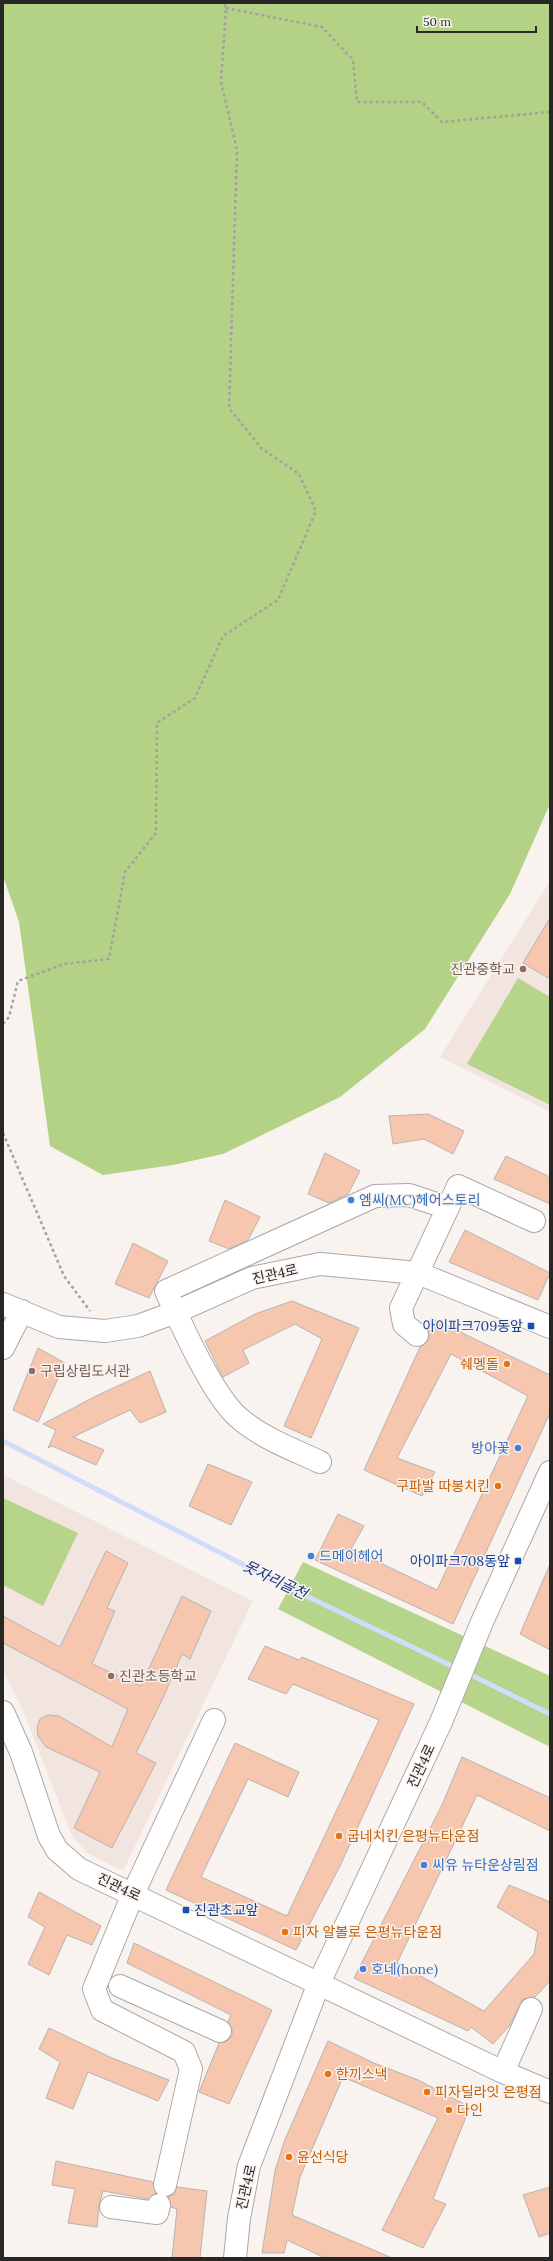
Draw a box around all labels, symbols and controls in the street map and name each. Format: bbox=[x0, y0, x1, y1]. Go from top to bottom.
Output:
scale bar bbox=[417, 8, 536, 34]
text: 50 m bbox=[423, 14, 451, 29]
place label: 진관중학교 bbox=[451, 960, 515, 978]
marker: 진관중학교 bbox=[518, 964, 528, 974]
place label: 엠씨(MC)헤어스토리 bbox=[359, 1191, 480, 1209]
marker: 엠씨(MC)헤어스토리 bbox=[346, 1195, 356, 1205]
street label: 진관4로 bbox=[250, 1260, 300, 1288]
place label: 아이파크709동앞 bbox=[422, 1317, 523, 1335]
marker: 아이파크709동앞 bbox=[526, 1321, 536, 1331]
place label: 쉐멩돌 bbox=[460, 1355, 499, 1373]
marker: 쉐멩돌 bbox=[502, 1359, 512, 1369]
place label: 구립상립도서관 bbox=[40, 1362, 130, 1380]
marker: 구립상립도서관 bbox=[27, 1366, 37, 1376]
place label: 방아꽃 bbox=[471, 1439, 510, 1457]
marker: 방아꽃 bbox=[513, 1443, 523, 1453]
place label: 구파발 따봉치킨 bbox=[396, 1477, 490, 1495]
marker: 구파발 따봉치킨 bbox=[493, 1481, 503, 1491]
place label: 드메이헤어 bbox=[319, 1547, 383, 1565]
marker: 드메이헤어 bbox=[306, 1551, 316, 1561]
place label: 아이파크708동앞 bbox=[410, 1552, 510, 1570]
water label: 못자리골천 bbox=[240, 1556, 312, 1604]
marker: 아이파크708동앞 bbox=[513, 1556, 523, 1566]
place label: 진관초등학교 bbox=[119, 1667, 196, 1685]
marker: 진관초등학교 bbox=[106, 1671, 116, 1681]
street label: 진관4로 bbox=[403, 1741, 439, 1791]
place label: 굽네치킨 은평뉴타운점 bbox=[347, 1827, 479, 1845]
marker: 굽네치킨 은평뉴타운점 bbox=[334, 1831, 344, 1841]
place label: 씨유 뉴타운상림점 bbox=[432, 1856, 539, 1874]
marker: 씨유 뉴타운상림점 bbox=[419, 1860, 429, 1870]
street label: 진관4로 bbox=[94, 1869, 144, 1905]
place label: 진관초교앞 bbox=[194, 1901, 259, 1919]
marker: 진관초교앞 bbox=[181, 1905, 191, 1915]
place label: 피자 알볼로 은평뉴타운점 bbox=[293, 1923, 442, 1941]
marker: 피자 알볼로 은평뉴타운점 bbox=[280, 1927, 290, 1937]
place label: 호네(hone) bbox=[371, 1960, 438, 1978]
marker: 호네(hone) bbox=[358, 1964, 368, 1974]
place label: 한끼스낵 bbox=[336, 2065, 388, 2083]
marker: 한끼스낵 bbox=[323, 2069, 333, 2079]
place label: 피자딜라잇 은평점 bbox=[435, 2083, 542, 2101]
marker: 피자딜라잇 은평점 bbox=[422, 2087, 432, 2097]
place label: 다인 bbox=[457, 2101, 483, 2119]
marker: 다인 bbox=[444, 2105, 454, 2115]
place label: 윤선식당 bbox=[297, 2148, 349, 2166]
marker: 윤선식당 bbox=[284, 2152, 294, 2162]
street label: 진관4로 bbox=[232, 2162, 260, 2212]

